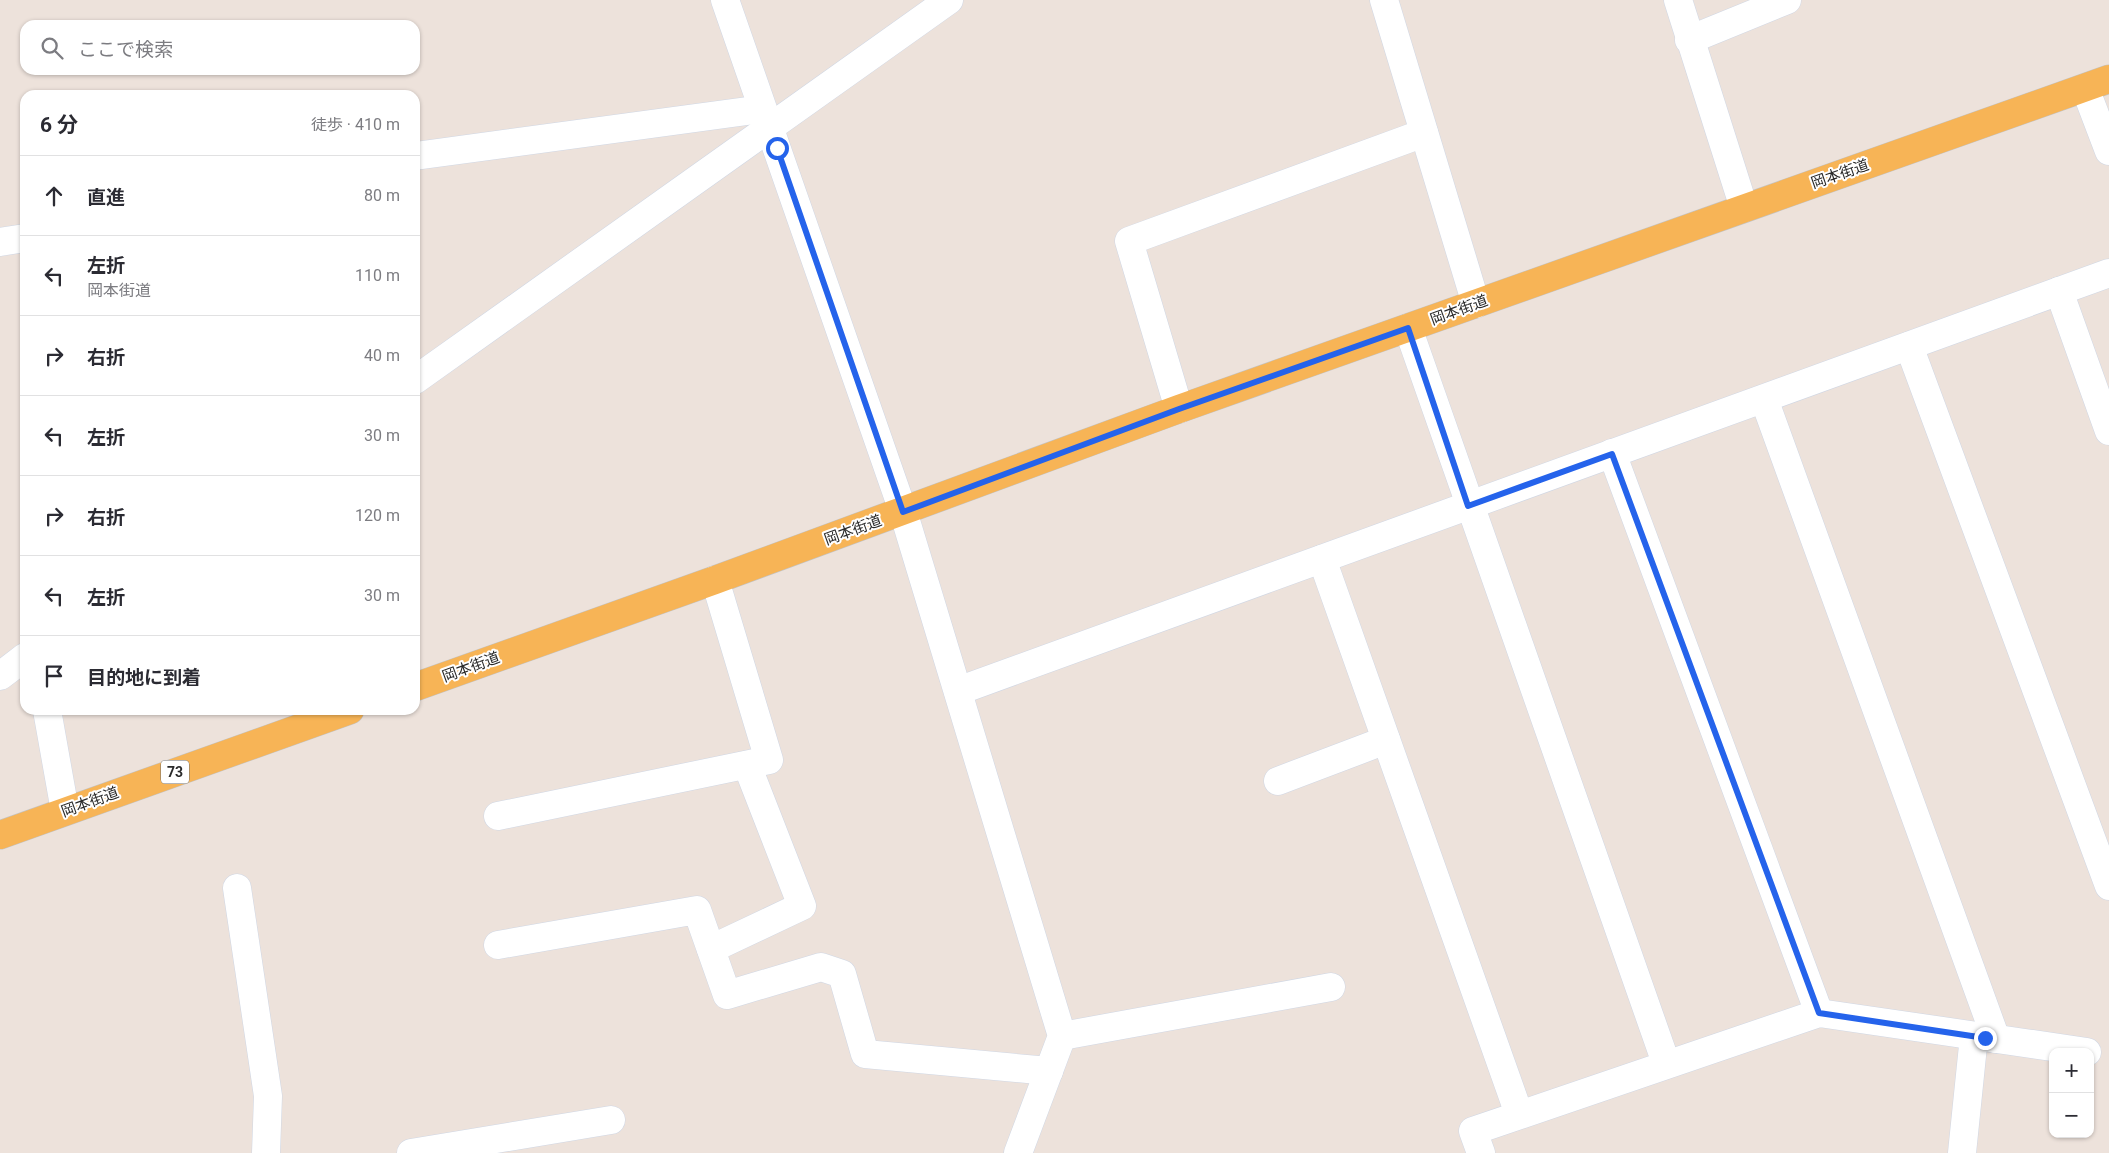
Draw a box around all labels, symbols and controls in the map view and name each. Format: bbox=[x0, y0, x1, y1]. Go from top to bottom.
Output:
search box bbox=[20, 20, 420, 75]
icon: search bbox=[38, 34, 66, 62]
text: ここで検索 bbox=[78, 38, 173, 61]
text: 6 分 bbox=[40, 113, 78, 137]
text: 徒歩 · 410 m bbox=[311, 115, 400, 134]
route start bbox=[766, 137, 789, 160]
street label: 岡本街道 bbox=[1809, 156, 1871, 192]
icon: ahead bbox=[40, 182, 68, 210]
text: 直進 bbox=[87, 186, 125, 209]
text: 80 m bbox=[364, 186, 400, 205]
text: 左折 bbox=[87, 254, 125, 277]
icon: left bbox=[40, 262, 68, 290]
text: 110 m bbox=[355, 266, 400, 285]
text: 岡本街道 bbox=[87, 281, 151, 300]
street label: 岡本街道 bbox=[1428, 291, 1490, 329]
icon: right bbox=[40, 342, 68, 370]
text: 右折 bbox=[87, 346, 125, 369]
text: 40 m bbox=[364, 346, 400, 365]
icon: left bbox=[40, 422, 68, 450]
text: 左折 bbox=[87, 426, 125, 449]
text: 30 m bbox=[364, 426, 400, 445]
icon: right bbox=[40, 502, 68, 530]
text: 右折 bbox=[87, 506, 125, 529]
text: 120 m bbox=[355, 506, 400, 525]
street label: 岡本街道 bbox=[822, 511, 884, 549]
icon: left bbox=[40, 582, 68, 610]
text: 左折 bbox=[87, 586, 125, 609]
text: 30 m bbox=[364, 586, 400, 605]
street label: 岡本街道 bbox=[440, 648, 502, 686]
icon: arrive bbox=[40, 662, 68, 690]
text: 目的地に到着 bbox=[87, 666, 201, 689]
road number: 73 bbox=[161, 760, 189, 784]
street label: 岡本街道 bbox=[59, 783, 121, 821]
route end bbox=[1974, 1027, 1997, 1050]
map controls bbox=[2049, 1048, 2094, 1138]
button: + bbox=[2049, 1048, 2094, 1093]
button: − bbox=[2049, 1093, 2094, 1138]

